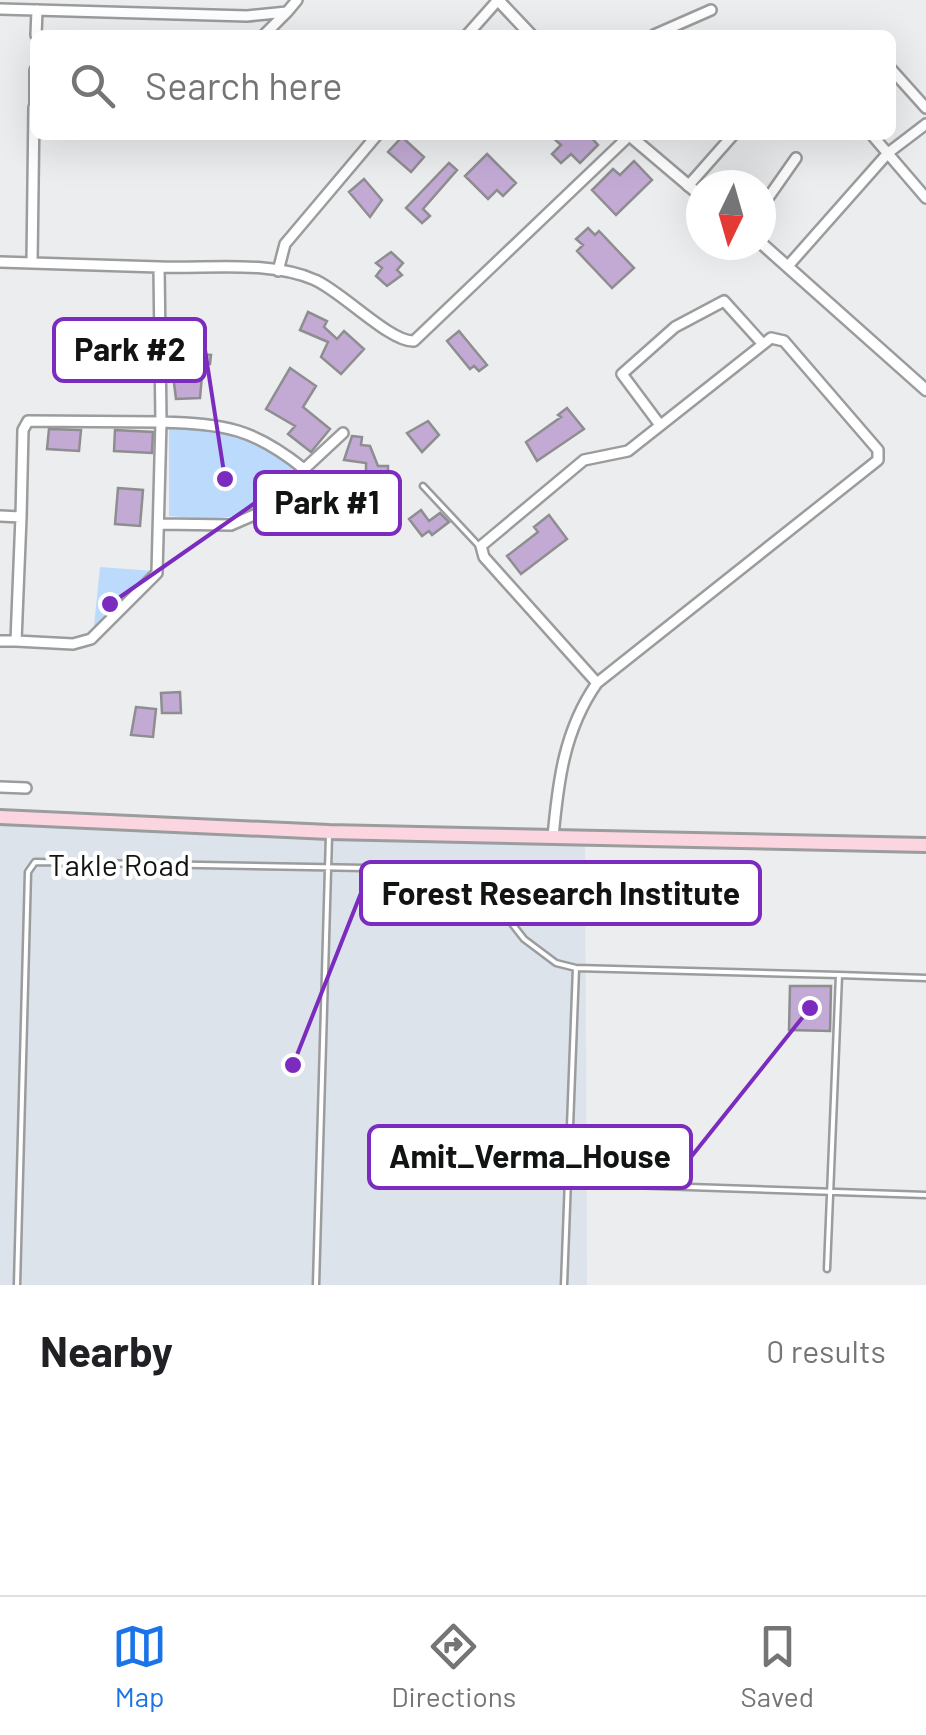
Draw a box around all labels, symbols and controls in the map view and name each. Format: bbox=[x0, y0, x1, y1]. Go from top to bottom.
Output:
search box bbox=[30, 30, 896, 140]
icon: search bbox=[65, 58, 120, 113]
text: Search here bbox=[145, 62, 343, 108]
north arrow bbox=[686, 170, 776, 260]
callout: Park #2 bbox=[54, 319, 205, 381]
text: Park #2 bbox=[74, 329, 186, 367]
callout: Park #1 bbox=[255, 472, 400, 534]
text: Park #1 bbox=[275, 482, 379, 520]
street label: Takle Road bbox=[48, 846, 190, 882]
callout: Forest Research Institute bbox=[361, 862, 760, 924]
text: Forest Research Institute bbox=[382, 873, 740, 911]
callout: Amit_Verma_House bbox=[369, 1126, 691, 1188]
text: Amit_Verma_House bbox=[389, 1136, 671, 1174]
text: Nearby bbox=[40, 1325, 173, 1375]
text: 0 results bbox=[766, 1331, 886, 1369]
tab: Map bbox=[112, 1619, 167, 1713]
tab: Directions bbox=[391, 1619, 516, 1713]
tab: Saved bbox=[740, 1619, 814, 1713]

